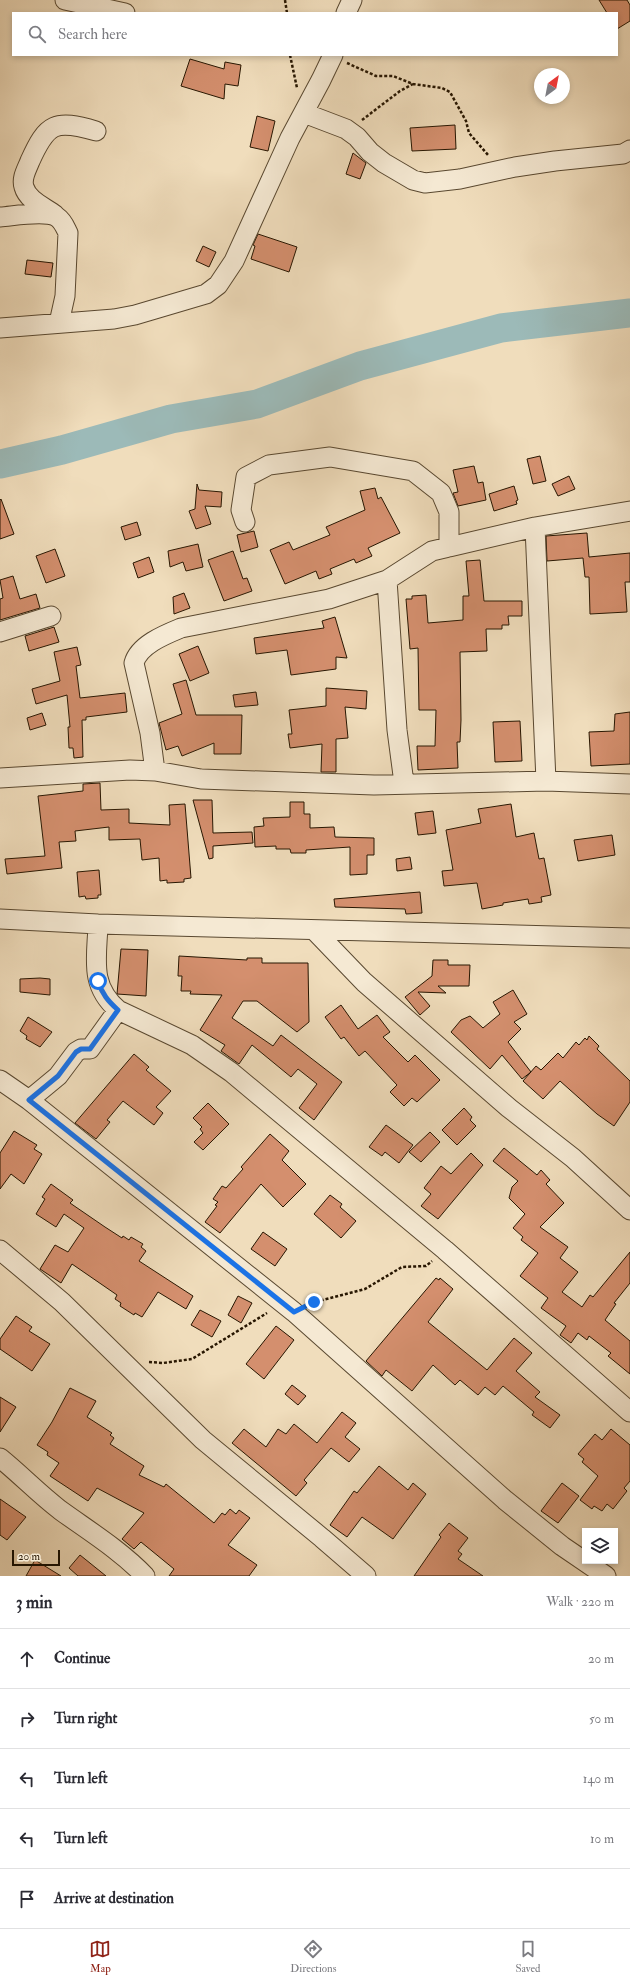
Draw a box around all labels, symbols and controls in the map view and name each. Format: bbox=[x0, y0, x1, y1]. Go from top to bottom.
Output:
search box bbox=[12, 12, 618, 56]
icon: search bbox=[26, 23, 48, 45]
text: Search here bbox=[58, 25, 127, 44]
north arrow bbox=[534, 68, 570, 104]
route start bbox=[89, 972, 107, 990]
route end bbox=[305, 1293, 323, 1311]
map controls bbox=[582, 1528, 618, 1564]
button: layers bbox=[582, 1528, 618, 1564]
scale bar bbox=[12, 1548, 60, 1567]
text: 20 m bbox=[18, 1550, 40, 1563]
text: 3 min bbox=[16, 1592, 53, 1613]
text: Walk · 220 m bbox=[546, 1594, 614, 1610]
icon: ahead bbox=[16, 1648, 38, 1670]
text: Continue bbox=[54, 1649, 110, 1668]
text: 20 m bbox=[588, 1651, 614, 1667]
icon: right bbox=[16, 1708, 38, 1730]
text: Turn right bbox=[54, 1709, 117, 1728]
text: 50 m bbox=[589, 1711, 614, 1727]
icon: left bbox=[16, 1768, 38, 1790]
text: Turn left bbox=[54, 1769, 108, 1788]
text: 140 m bbox=[583, 1771, 614, 1787]
icon: left bbox=[16, 1828, 38, 1850]
text: Turn left bbox=[54, 1829, 108, 1848]
text: 10 m bbox=[590, 1831, 614, 1847]
icon: arrive bbox=[16, 1888, 38, 1910]
text: Arrive at destination bbox=[54, 1889, 174, 1908]
tab: Map bbox=[89, 1938, 111, 1975]
tab: Directions bbox=[290, 1938, 337, 1975]
tab: Saved bbox=[515, 1938, 541, 1975]

